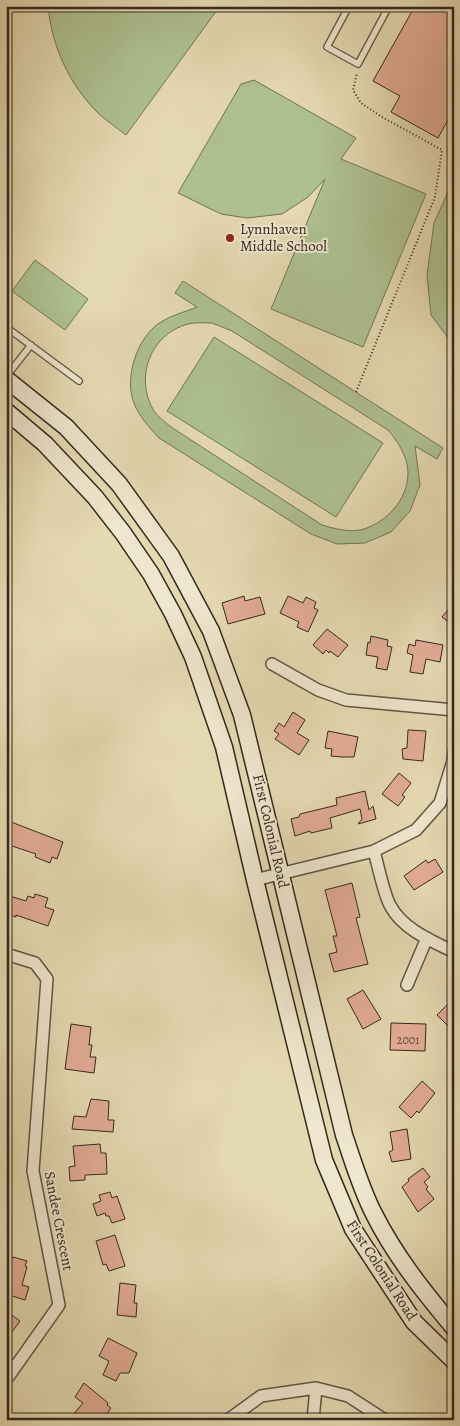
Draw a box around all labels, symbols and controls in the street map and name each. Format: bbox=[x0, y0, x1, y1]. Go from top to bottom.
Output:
place label: Lynnhaven Middle School bbox=[240, 219, 327, 256]
marker: Lynnhaven Middle School bbox=[224, 232, 236, 244]
street label: First Colonial Road bbox=[248, 772, 294, 891]
house number: 2001 bbox=[397, 1032, 419, 1048]
street label: Sandee Crescent bbox=[40, 1170, 78, 1272]
street label: First Colonial Road bbox=[342, 1216, 423, 1325]

